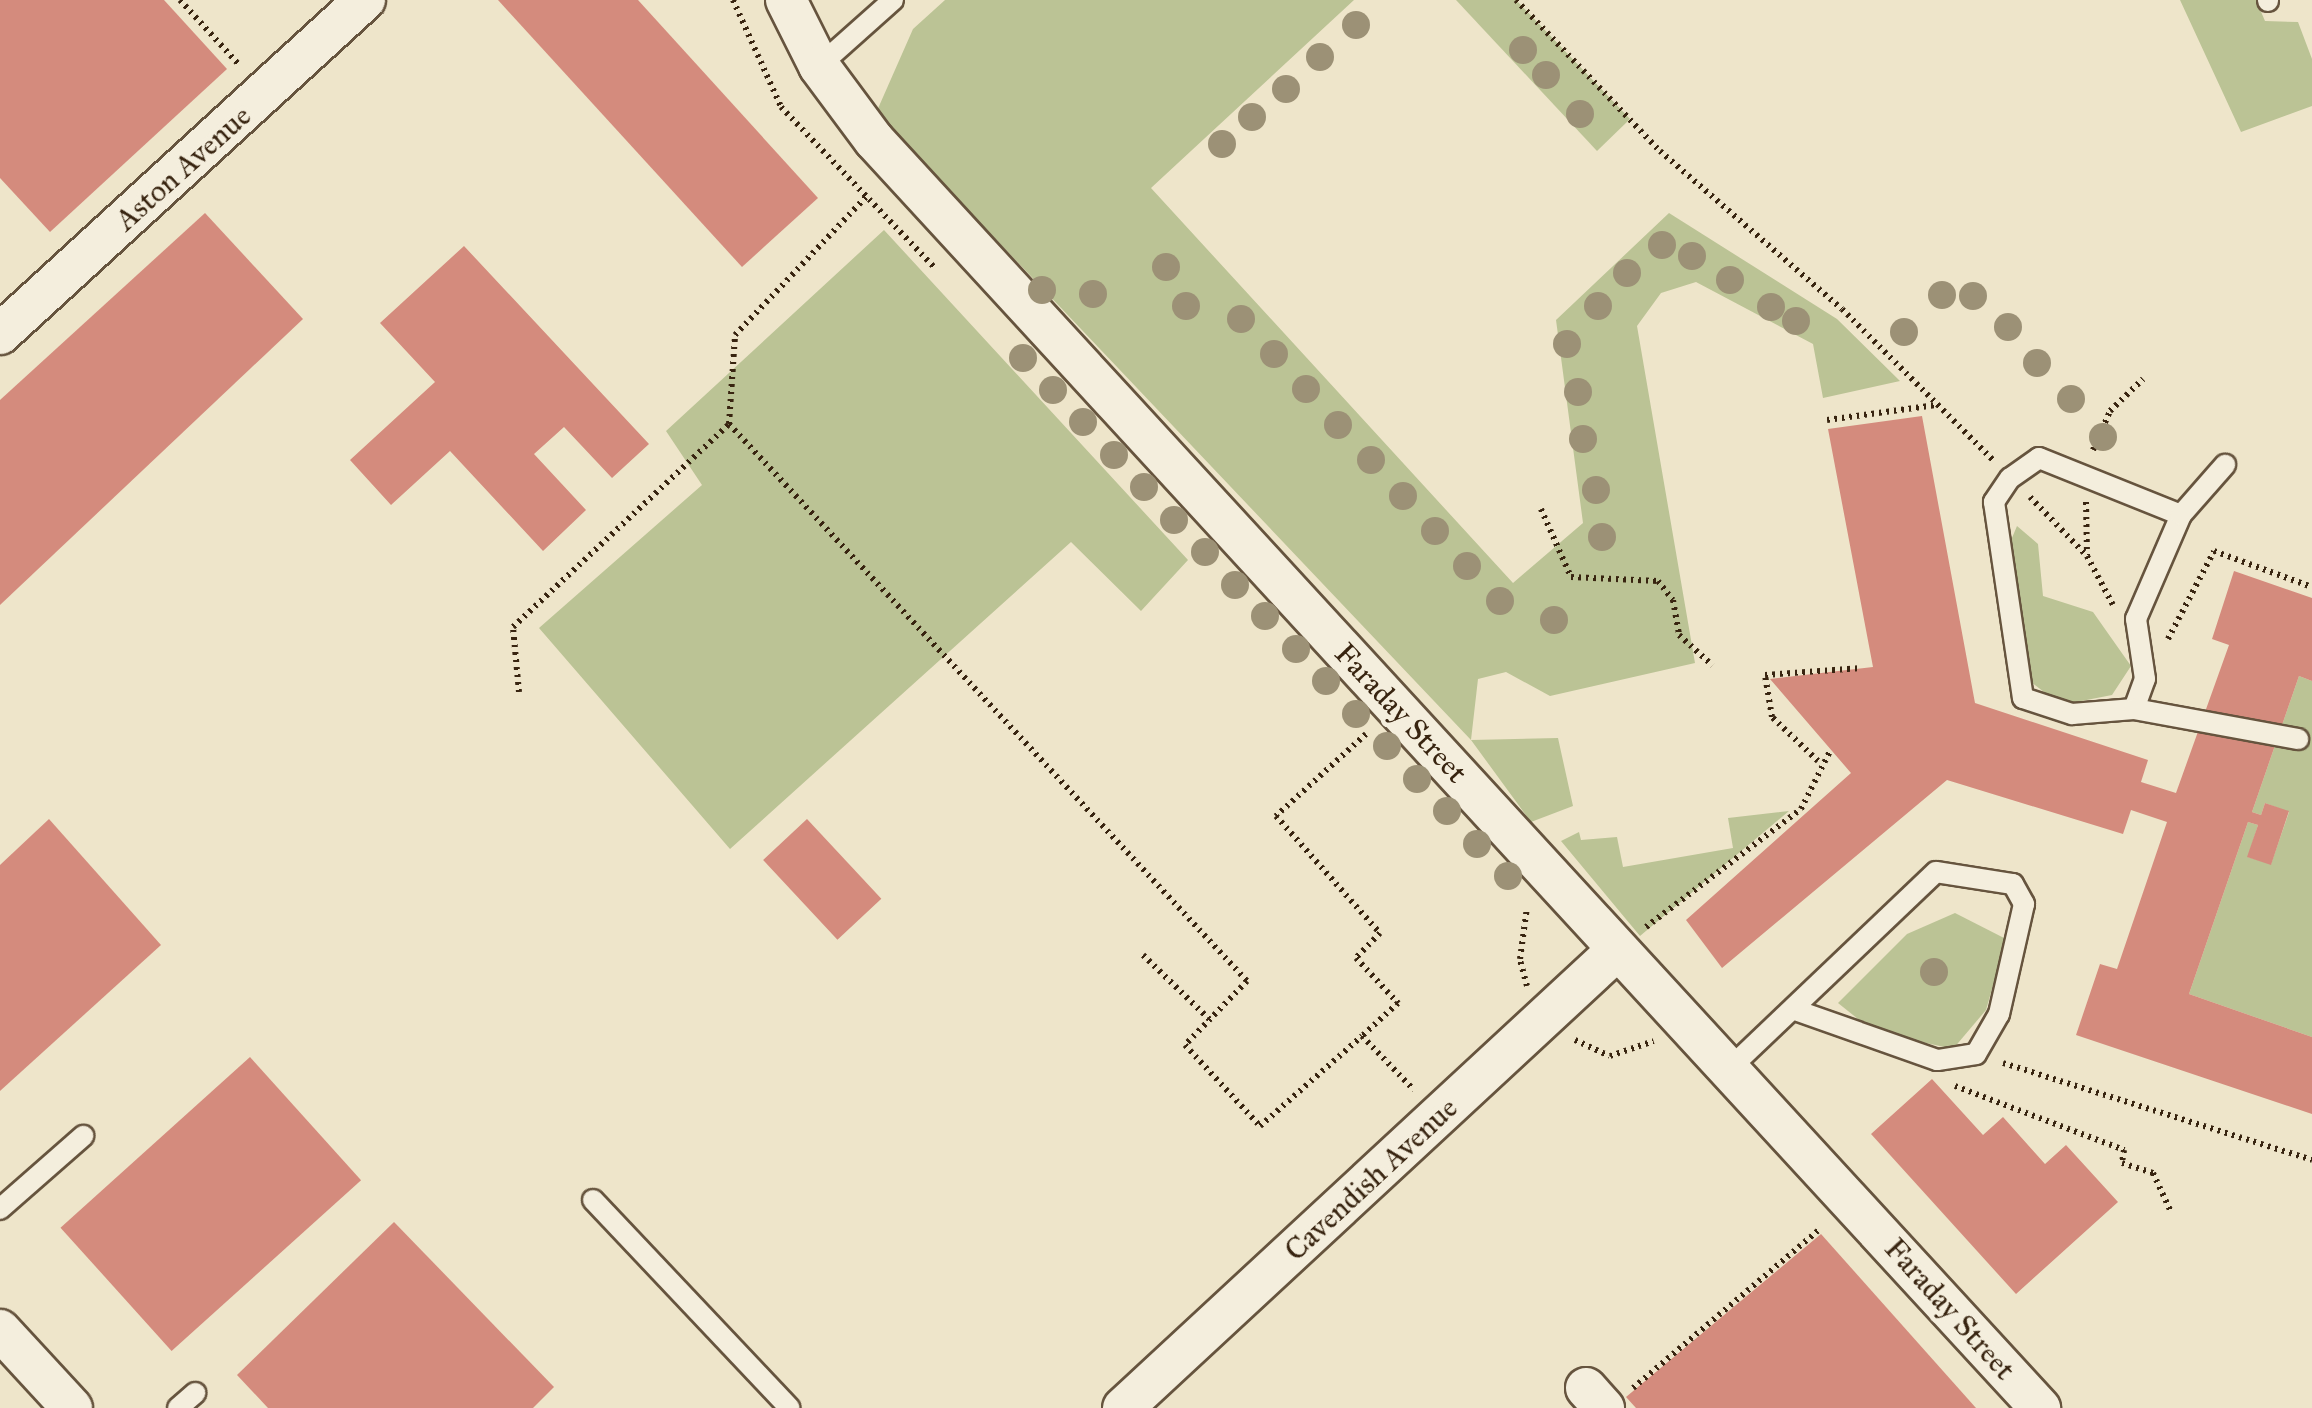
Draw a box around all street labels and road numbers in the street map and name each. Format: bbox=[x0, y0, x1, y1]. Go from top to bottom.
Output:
street label: Aston Avenue bbox=[108, 98, 258, 238]
street label: Faraday Street bbox=[1327, 636, 1475, 790]
street label: Cavendish Avenue bbox=[1277, 1090, 1465, 1268]
street label: Faraday Street bbox=[1877, 1231, 2023, 1387]

